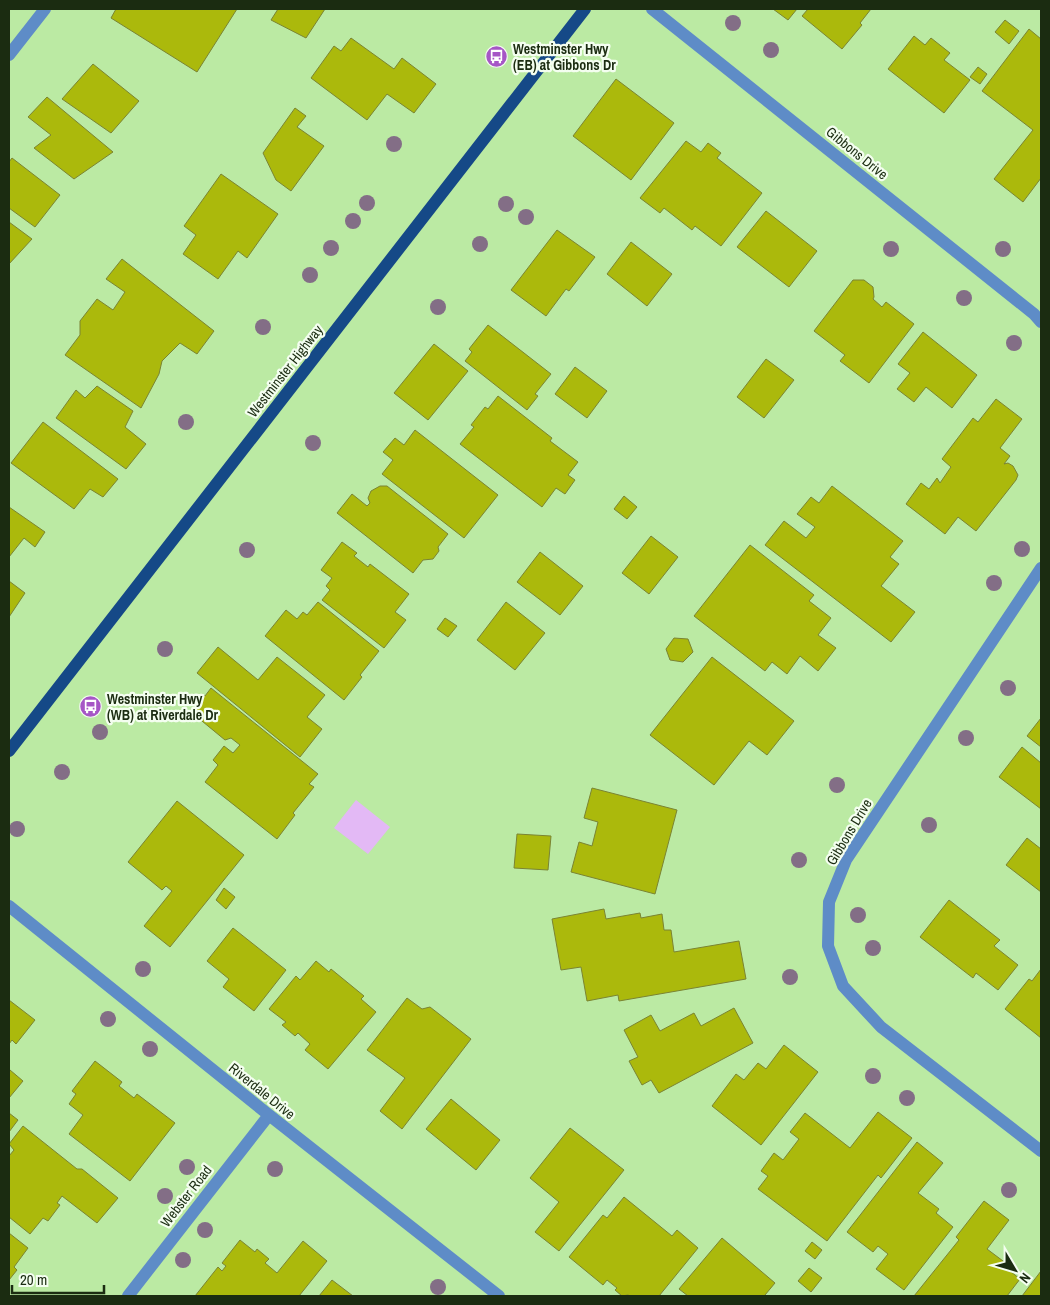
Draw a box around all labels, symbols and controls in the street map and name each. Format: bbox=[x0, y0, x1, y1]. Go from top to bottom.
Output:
place label: Westminster Hwy (EB) at Gibbons Dr bbox=[513, 40, 616, 74]
bus stop icon: Westminster Hwy (EB) at Gibbons Dr bbox=[485, 45, 509, 69]
street label: Gibbons Drive bbox=[823, 123, 891, 183]
street label: Westminster Highway bbox=[243, 321, 327, 421]
place label: Westminster Hwy (WB) at Riverdale Dr bbox=[107, 690, 219, 724]
bus stop icon: Westminster Hwy (WB) at Riverdale Dr bbox=[79, 695, 103, 719]
street label: Gibbons Drive bbox=[822, 796, 876, 868]
street label: Riverdale Drive bbox=[225, 1059, 299, 1123]
street label: Webster Road bbox=[156, 1162, 216, 1230]
north arrow bbox=[990, 1245, 1040, 1295]
scale bar bbox=[12, 1262, 105, 1294]
text: 20 m bbox=[20, 1269, 47, 1290]
text: N bbox=[1016, 1269, 1035, 1287]

